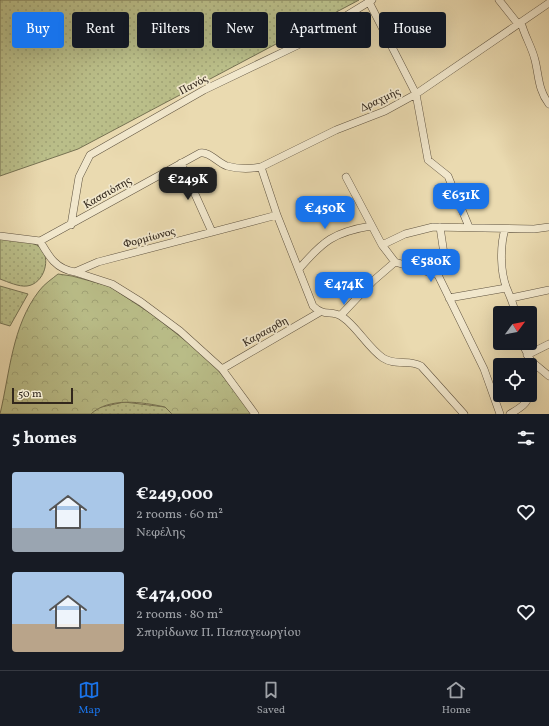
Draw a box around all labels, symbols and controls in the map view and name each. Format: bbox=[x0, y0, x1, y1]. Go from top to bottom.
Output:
chip: Buy bbox=[12, 12, 64, 48]
chip: Rent bbox=[72, 12, 129, 48]
chip: Filters bbox=[137, 12, 204, 48]
chip: New bbox=[212, 12, 268, 48]
chip: Apartment bbox=[276, 12, 371, 48]
chip: House bbox=[379, 12, 446, 48]
street label: Πανός bbox=[177, 71, 211, 99]
street label: Δραχμής bbox=[358, 84, 403, 116]
pin: €249K bbox=[160, 167, 216, 201]
text: €249K bbox=[168, 171, 208, 189]
street label: Κασσιόπης bbox=[81, 173, 135, 213]
pin: €631K bbox=[433, 183, 489, 217]
text: €631K bbox=[442, 187, 480, 205]
pin: €450K bbox=[297, 196, 353, 230]
text: €450K bbox=[305, 200, 345, 218]
street label: Φορμίωνος bbox=[122, 224, 177, 253]
pin: €580K bbox=[403, 249, 459, 283]
text: €580K bbox=[411, 253, 451, 271]
pin: €474K bbox=[316, 272, 372, 306]
text: €474K bbox=[324, 276, 364, 294]
north arrow bbox=[493, 306, 537, 350]
map controls bbox=[493, 306, 537, 402]
street label: Καρααρθη bbox=[240, 314, 291, 351]
button: locate bbox=[493, 358, 537, 402]
scale bar bbox=[12, 386, 73, 405]
text: 50 m bbox=[18, 387, 42, 402]
text: 5 homes bbox=[12, 427, 77, 450]
icon: filters bbox=[515, 427, 537, 449]
text: €249,000 bbox=[136, 483, 213, 506]
icon: home bbox=[44, 488, 92, 536]
icon: heart bbox=[515, 501, 537, 523]
text: 2 rooms · 60 m² bbox=[136, 506, 223, 524]
text: Νεφέλης bbox=[136, 524, 185, 542]
text: €474,000 bbox=[136, 583, 212, 606]
icon: home bbox=[44, 588, 92, 636]
icon: heart bbox=[515, 601, 537, 623]
text: 2 rooms · 80 m² bbox=[136, 606, 223, 624]
text: Σπυρίδωνα Π. Παπαγεωργίου bbox=[136, 624, 301, 642]
tab: Map bbox=[78, 679, 100, 718]
tab: Saved bbox=[257, 679, 285, 718]
tab: Home bbox=[442, 679, 471, 718]

